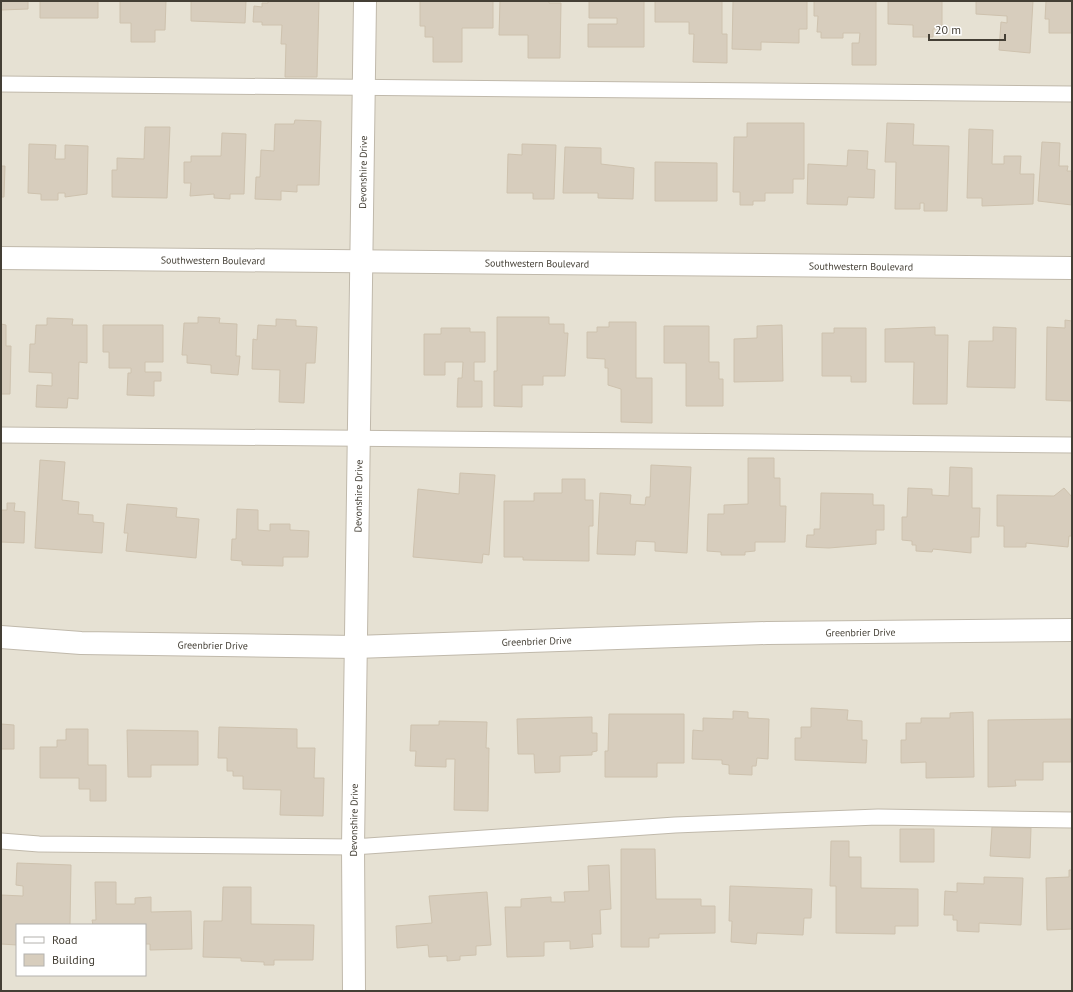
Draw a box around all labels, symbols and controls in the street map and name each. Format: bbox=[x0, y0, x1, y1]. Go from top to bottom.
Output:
scale bar bbox=[929, 16, 1005, 42]
text: 20 m bbox=[935, 22, 961, 37]
street label: Devonshire Drive bbox=[356, 135, 370, 209]
street label: Southwestern Boulevard bbox=[161, 253, 265, 267]
street label: Southwestern Boulevard bbox=[485, 257, 589, 270]
street label: Southwestern Boulevard bbox=[809, 260, 913, 274]
street label: Devonshire Drive bbox=[351, 459, 365, 533]
street label: Greenbrier Drive bbox=[825, 626, 896, 639]
street label: Greenbrier Drive bbox=[501, 634, 572, 649]
street label: Greenbrier Drive bbox=[178, 638, 248, 652]
street label: Devonshire Drive bbox=[347, 783, 361, 857]
legend bbox=[16, 924, 146, 976]
text: Road bbox=[52, 932, 77, 947]
text: Building bbox=[52, 952, 95, 967]

